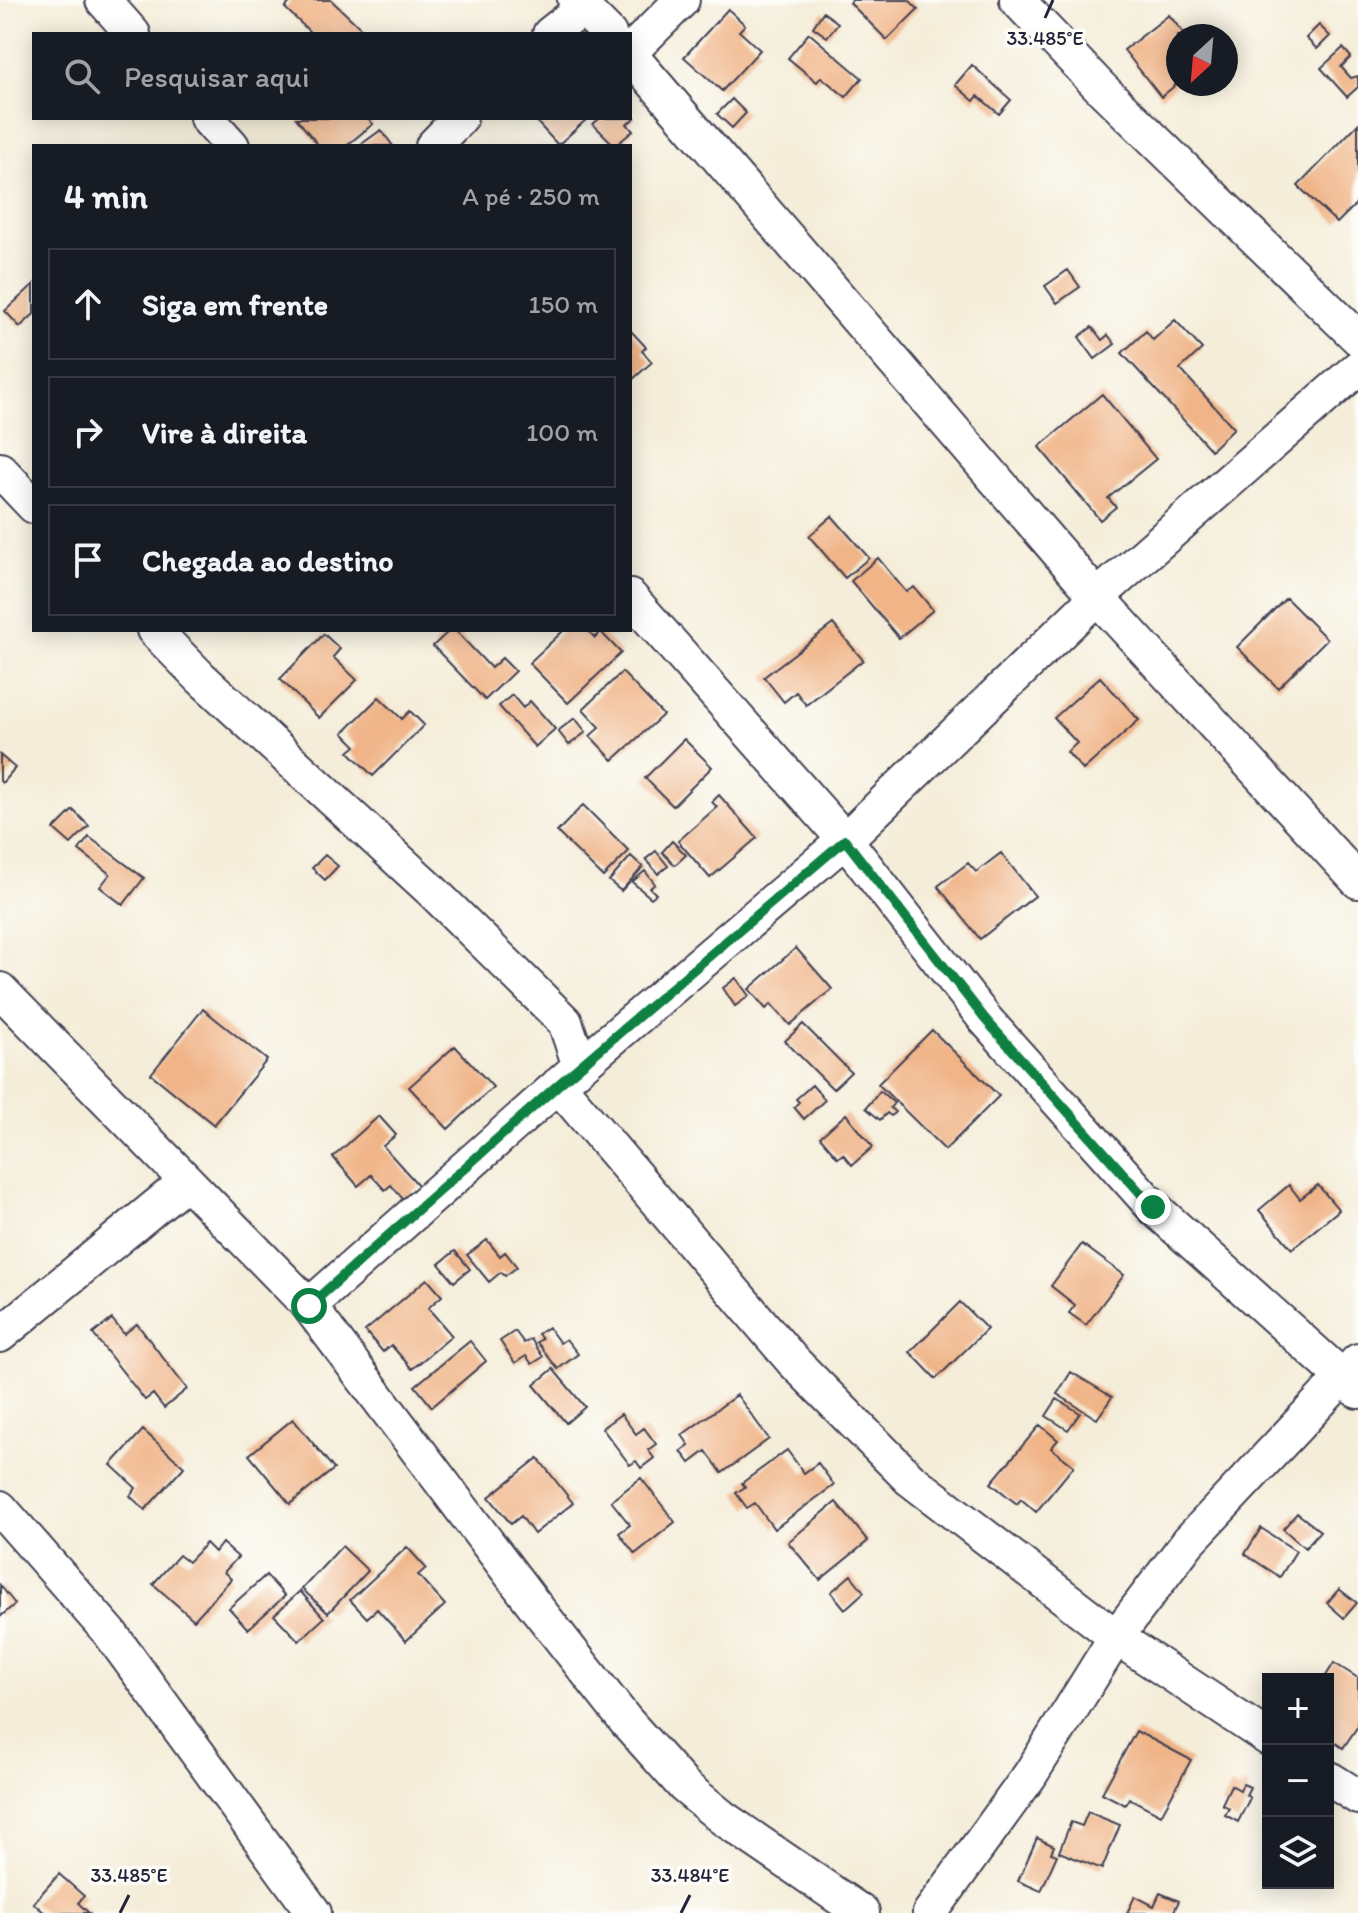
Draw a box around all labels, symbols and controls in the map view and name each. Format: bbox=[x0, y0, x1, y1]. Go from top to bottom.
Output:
north arrow bbox=[1166, 24, 1238, 96]
text: 33.485°E bbox=[1006, 26, 1084, 50]
search box bbox=[32, 32, 632, 120]
icon: search bbox=[60, 54, 104, 98]
text: Pesquisar aqui bbox=[124, 58, 309, 95]
text: 4 min bbox=[64, 176, 148, 217]
text: A pé · 250 m bbox=[462, 180, 600, 212]
icon: ahead bbox=[66, 282, 110, 326]
text: Siga em frente bbox=[142, 286, 328, 323]
text: 150 m bbox=[529, 288, 598, 320]
icon: right bbox=[66, 410, 110, 454]
text: Vire à direita bbox=[142, 414, 307, 451]
text: 100 m bbox=[526, 416, 598, 448]
icon: arrive bbox=[66, 538, 110, 582]
text: Chegada ao destino bbox=[142, 542, 394, 579]
route end bbox=[1135, 1189, 1171, 1225]
route start bbox=[291, 1288, 327, 1324]
map controls bbox=[1262, 1673, 1334, 1889]
button: + bbox=[1262, 1673, 1334, 1745]
button: − bbox=[1262, 1745, 1334, 1817]
button: layers bbox=[1262, 1817, 1334, 1889]
text: 33.485°E bbox=[90, 1863, 168, 1887]
text: 33.484°E bbox=[651, 1863, 729, 1887]

